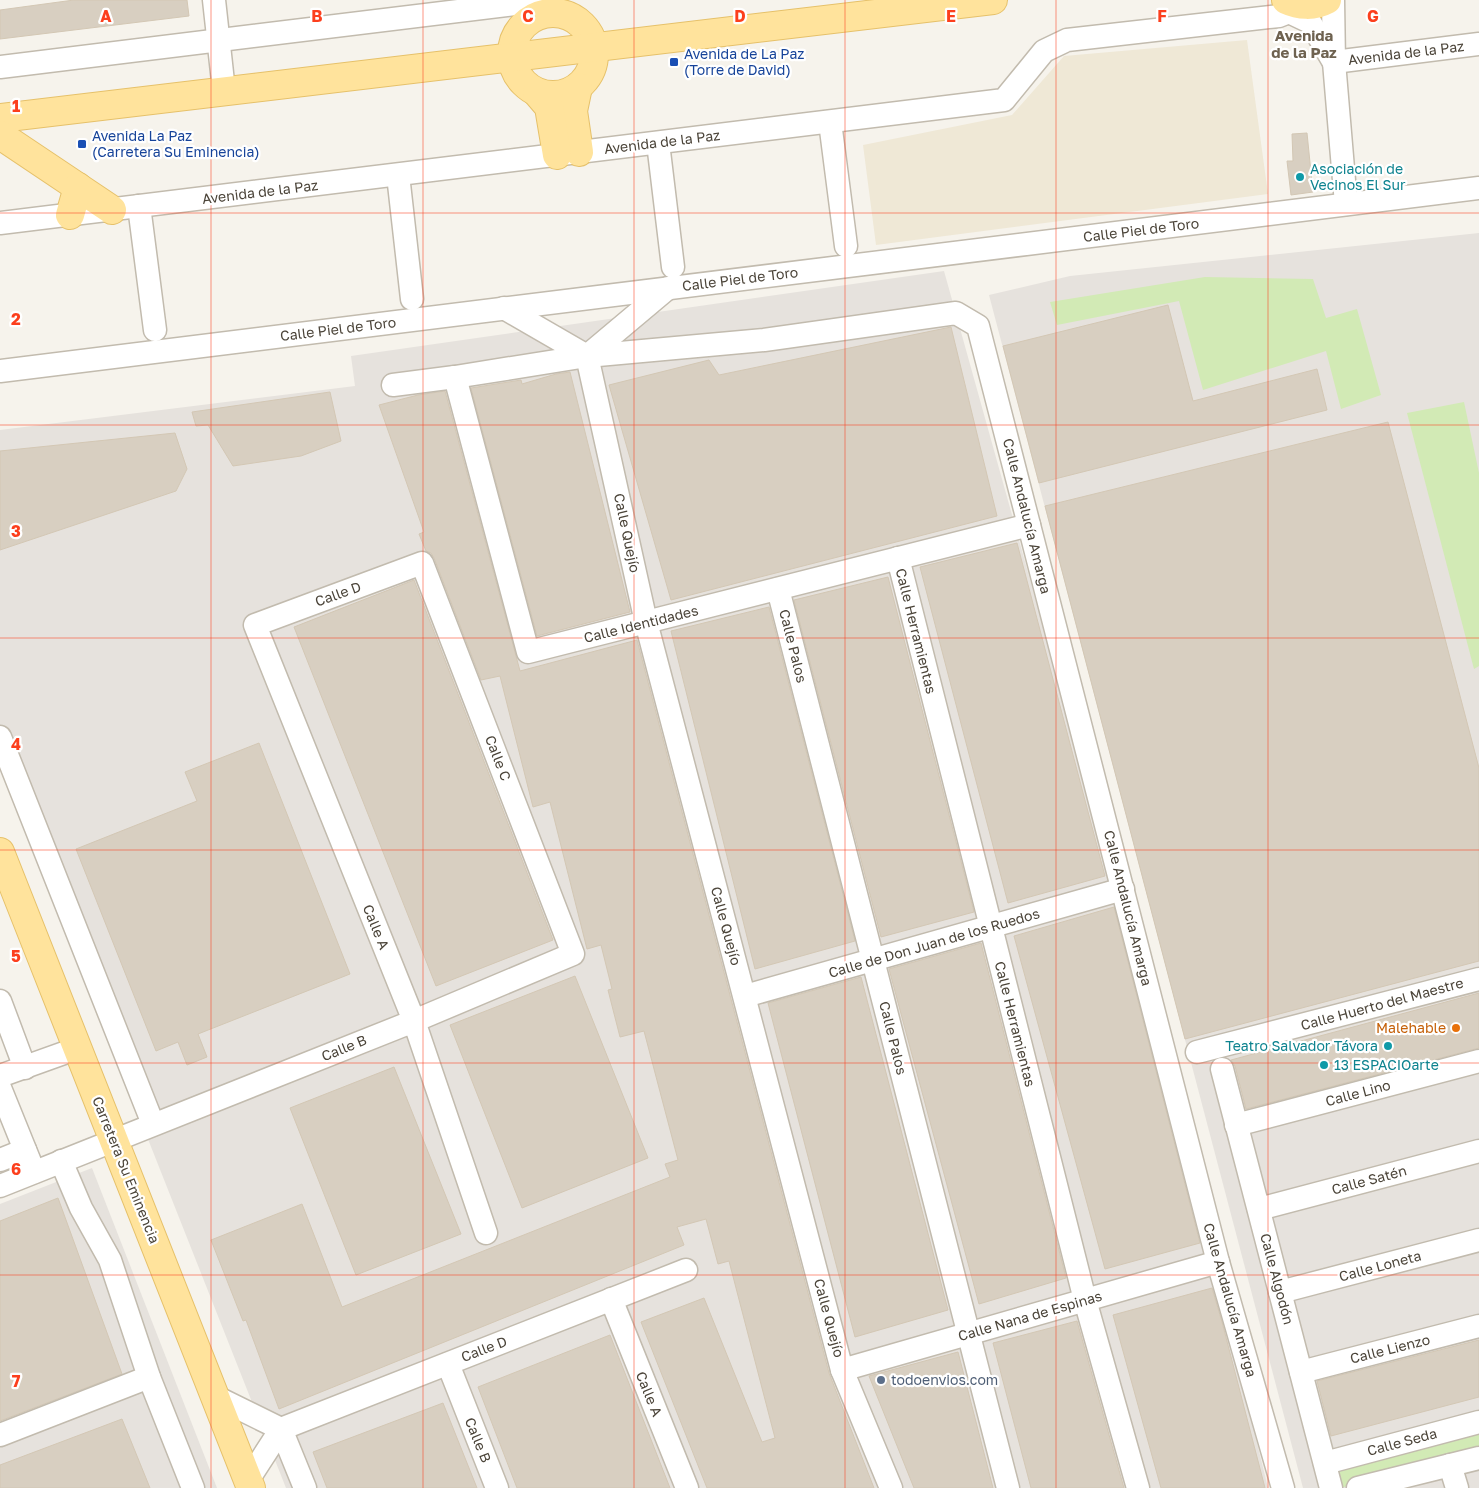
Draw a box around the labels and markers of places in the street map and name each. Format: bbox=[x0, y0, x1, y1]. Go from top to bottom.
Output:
place label: Avenida de La Paz (Torre de David) bbox=[684, 45, 804, 78]
marker: Avenida de La Paz (Torre de David) bbox=[668, 56, 680, 68]
place label: Avenida La Paz (Carretera Su Eminencia) bbox=[92, 127, 260, 160]
marker: Avenida La Paz (Carretera Su Eminencia) bbox=[76, 138, 88, 150]
place label: Asociación de Vecinos El Sur bbox=[1310, 160, 1406, 193]
marker: Asociación de Vecinos El Sur bbox=[1294, 171, 1306, 183]
place label: Malehable bbox=[1376, 1019, 1446, 1036]
marker: Malehable bbox=[1450, 1022, 1462, 1034]
place label: Teatro Salvador Távora bbox=[1225, 1037, 1378, 1054]
marker: Teatro Salvador Távora bbox=[1382, 1040, 1394, 1052]
place label: 13 ESPACIOarte bbox=[1334, 1056, 1439, 1073]
marker: 13 ESPACIOarte bbox=[1318, 1059, 1330, 1071]
place label: todoenvios.com bbox=[891, 1371, 998, 1388]
marker: todoenvios.com bbox=[875, 1374, 887, 1386]

